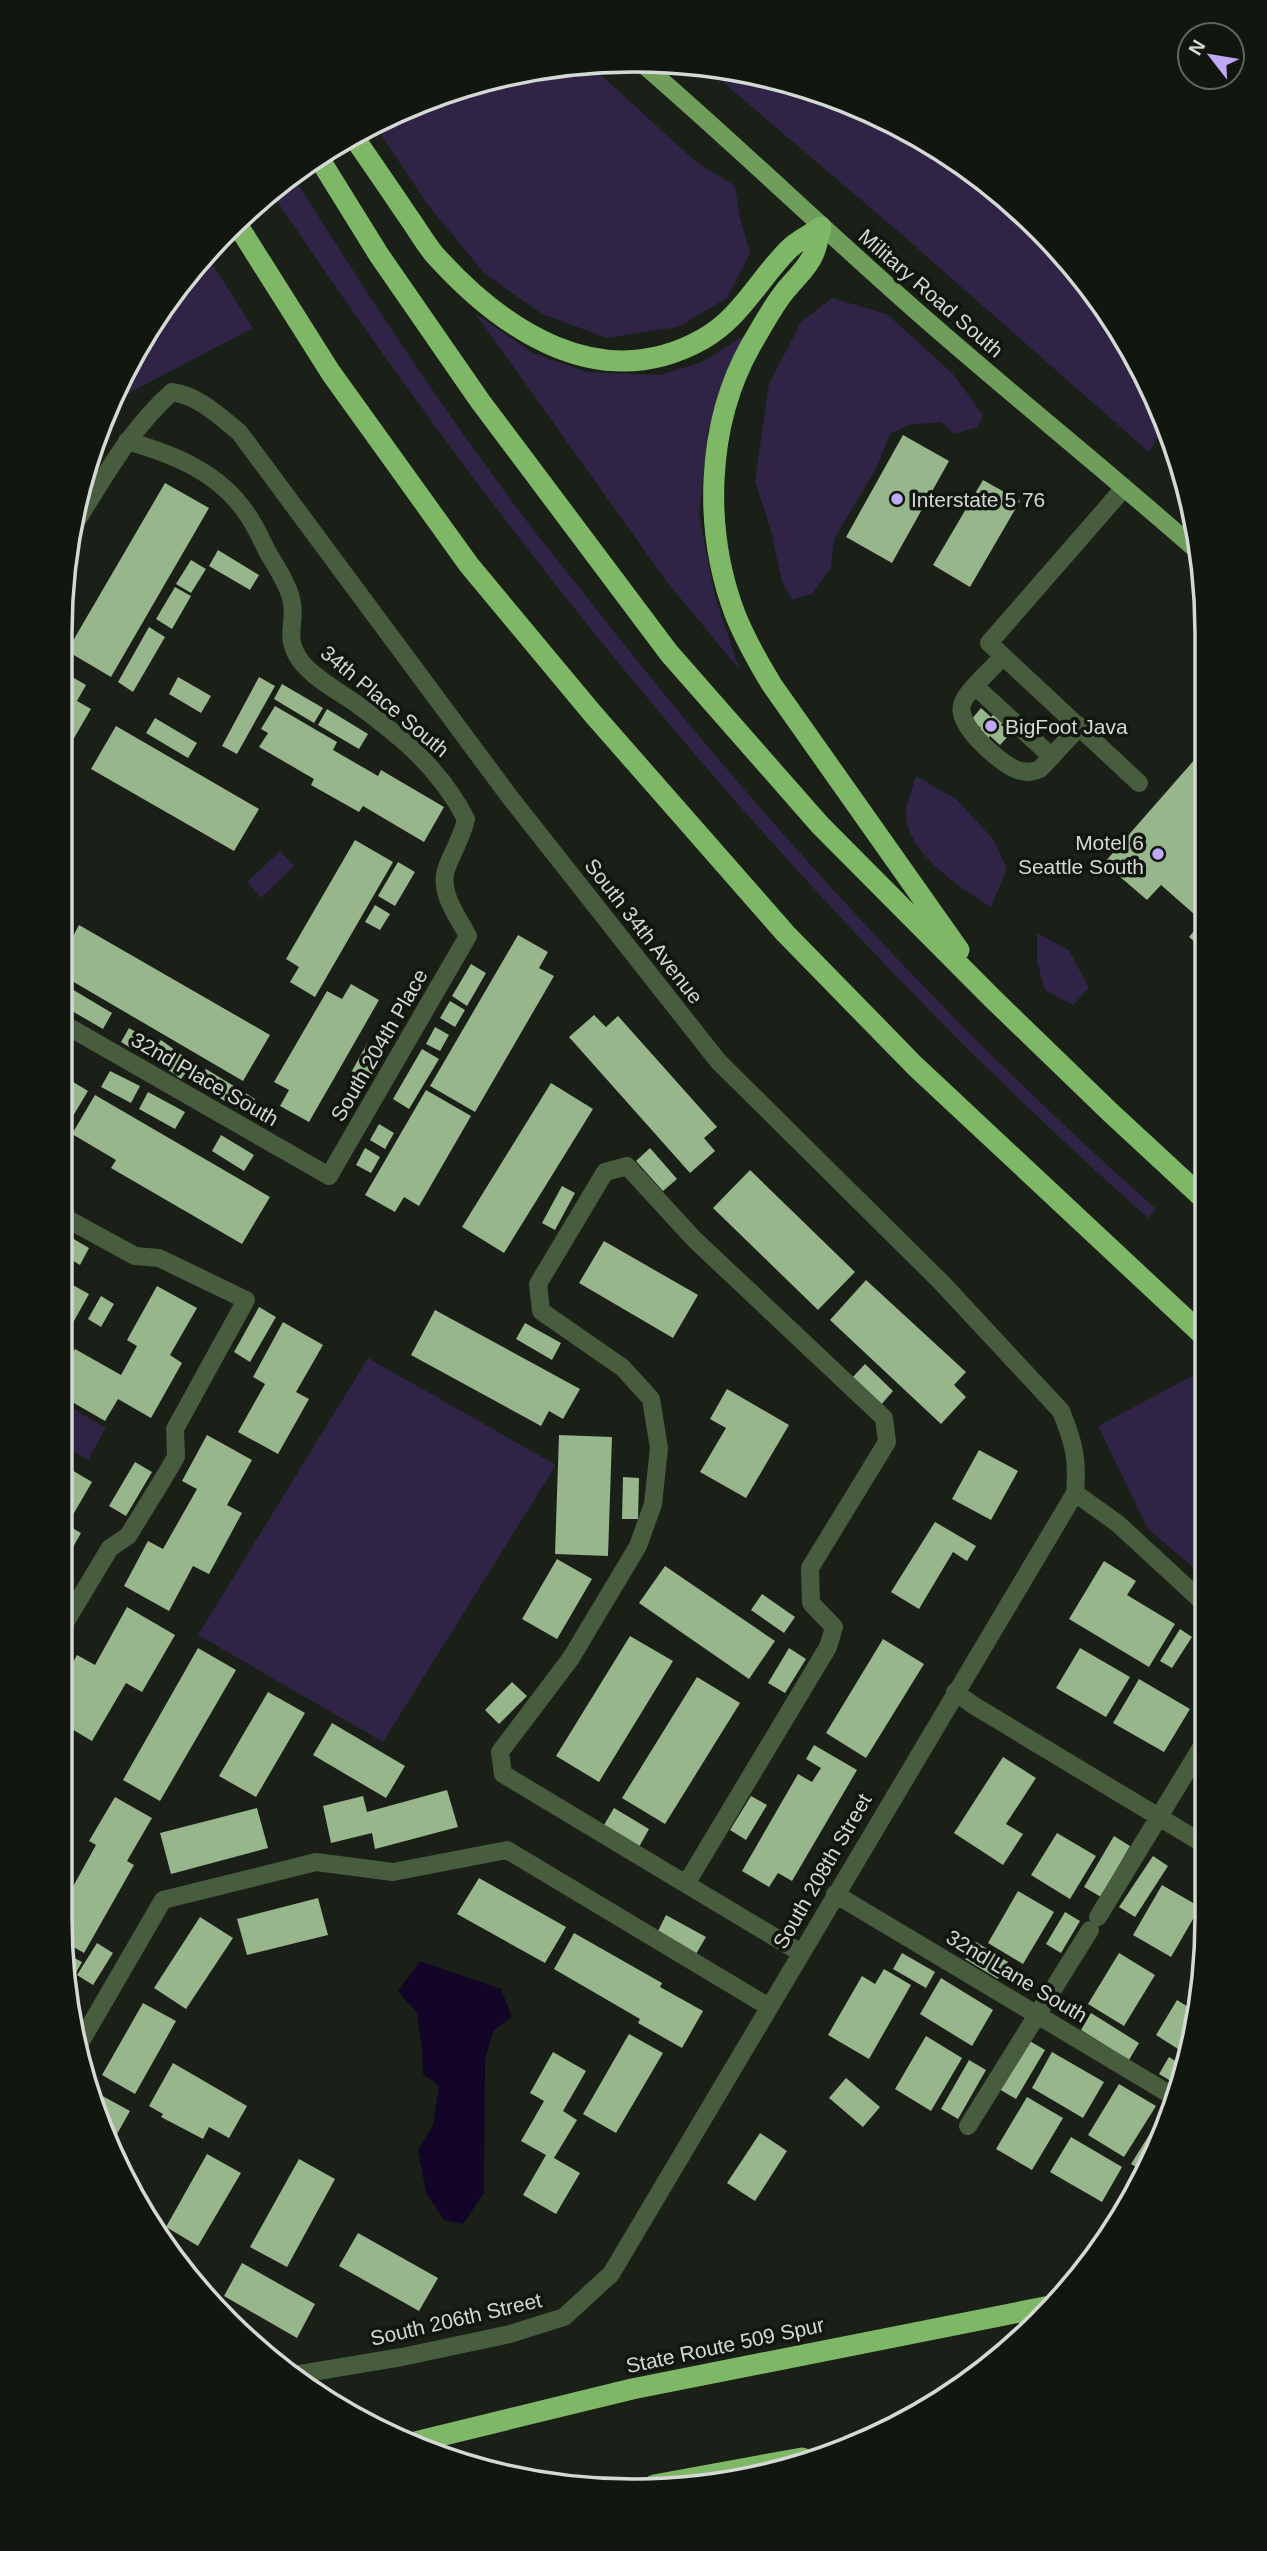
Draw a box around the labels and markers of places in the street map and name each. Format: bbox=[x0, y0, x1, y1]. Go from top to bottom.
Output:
place label: Interstate 5 76 bbox=[911, 488, 1045, 511]
marker: Interstate 5 76 bbox=[889, 491, 905, 507]
place label: BigFoot Java bbox=[1005, 715, 1128, 738]
marker: BigFoot Java bbox=[983, 718, 999, 734]
place label: Motel 6 Seattle South bbox=[1018, 831, 1144, 878]
marker: Motel 6 Seattle South bbox=[1150, 846, 1166, 862]

